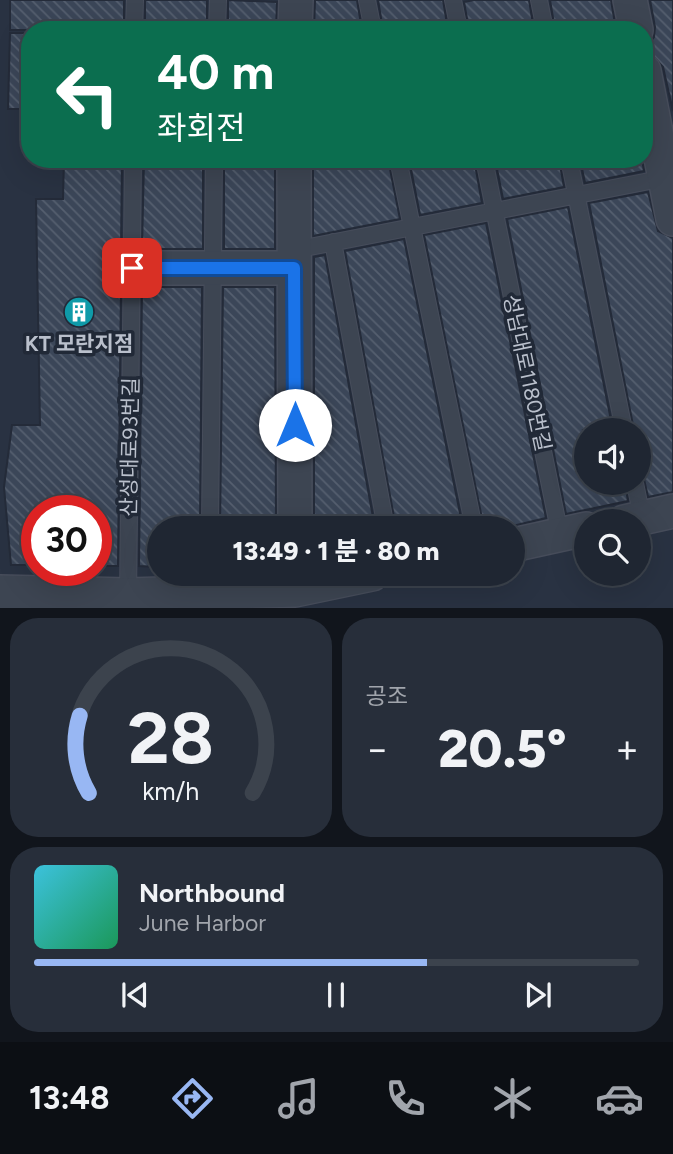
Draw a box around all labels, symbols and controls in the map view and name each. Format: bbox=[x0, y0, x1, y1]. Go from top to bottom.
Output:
text: 40 m bbox=[157, 42, 274, 101]
icon: left bbox=[42, 49, 133, 140]
text: 좌회전 bbox=[157, 109, 245, 147]
pin bbox=[102, 238, 162, 298]
icon: arrive bbox=[113, 249, 151, 287]
street label: 성남대로1180번길 bbox=[499, 292, 556, 454]
building icon: KT 모란지점 bbox=[62, 295, 96, 329]
place label: KT 모란지점 bbox=[25, 331, 133, 356]
street label: 산성대로93번길 bbox=[116, 377, 143, 517]
position arrow bbox=[258, 388, 332, 462]
map controls bbox=[574, 418, 651, 586]
button: sound bbox=[574, 418, 651, 495]
speed limit sign: 30 bbox=[21, 495, 112, 586]
button: search bbox=[574, 509, 651, 586]
text: 13:49 · 1 분 · 80 m bbox=[233, 535, 439, 567]
text: 공조 bbox=[366, 682, 408, 710]
text: 28 bbox=[127, 695, 214, 782]
text: 20.5° bbox=[438, 718, 567, 780]
text: − bbox=[366, 726, 389, 772]
text: + bbox=[615, 726, 639, 772]
text: km/h bbox=[142, 776, 199, 806]
text: Northbound bbox=[139, 877, 285, 909]
text: June Harbor bbox=[139, 909, 266, 937]
icon: previous bbox=[116, 976, 154, 1014]
icon: pause bbox=[317, 976, 355, 1014]
icon: next bbox=[519, 976, 557, 1014]
icon: directions bbox=[168, 1074, 217, 1123]
icon: music bbox=[274, 1074, 323, 1123]
icon: phone bbox=[381, 1074, 430, 1123]
icon: climate bbox=[488, 1074, 537, 1123]
icon: car bbox=[595, 1074, 644, 1123]
text: 13:48 bbox=[29, 1079, 110, 1117]

